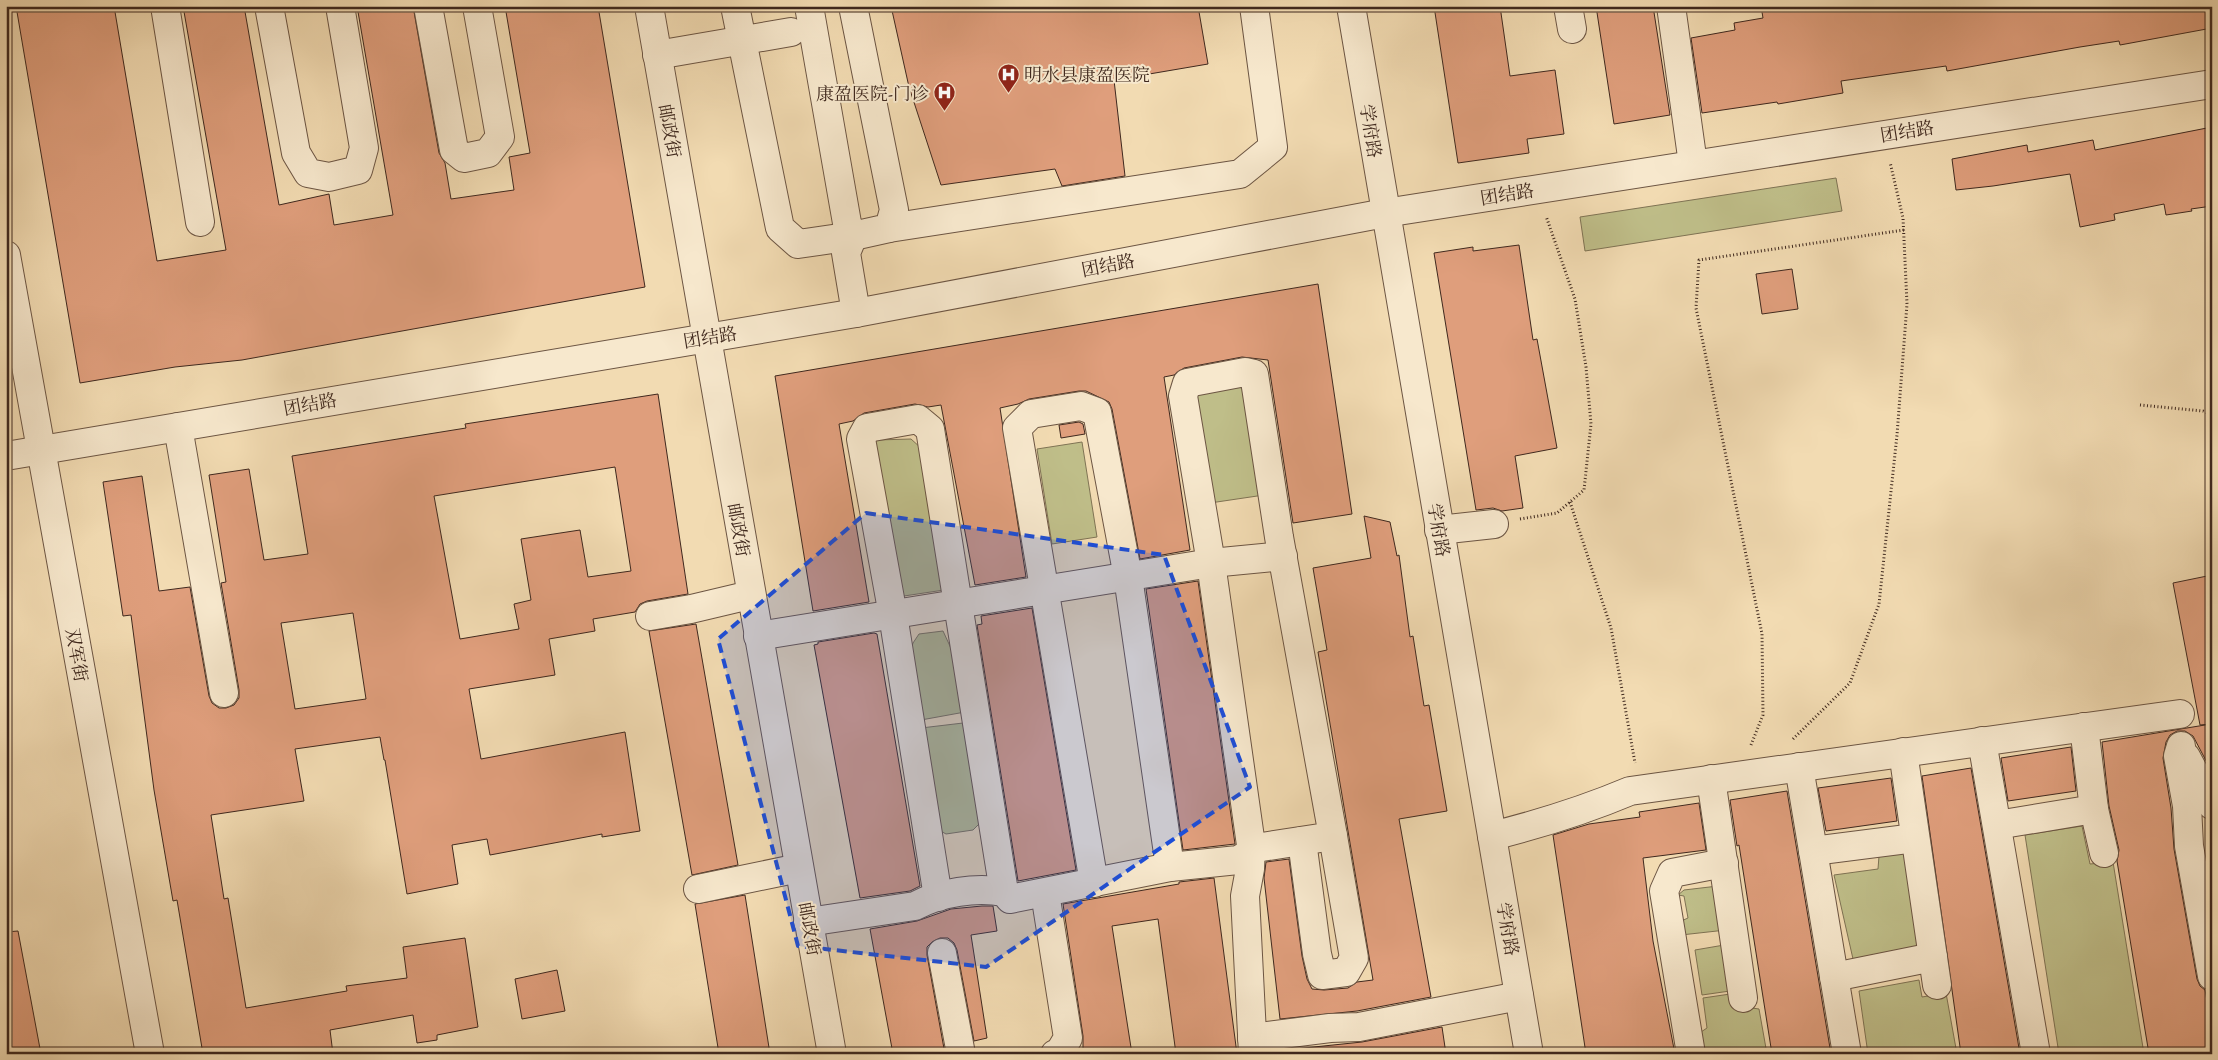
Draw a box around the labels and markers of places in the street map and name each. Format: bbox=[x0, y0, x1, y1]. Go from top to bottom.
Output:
hospital icon: 明水县康盈医院 bbox=[996, 62, 1020, 93]
place label: 明水县康盈医院 bbox=[1024, 63, 1150, 86]
hospital icon: 康盈医院-门诊 bbox=[933, 81, 957, 112]
place label: 康盈医院-门诊 bbox=[816, 82, 929, 105]

